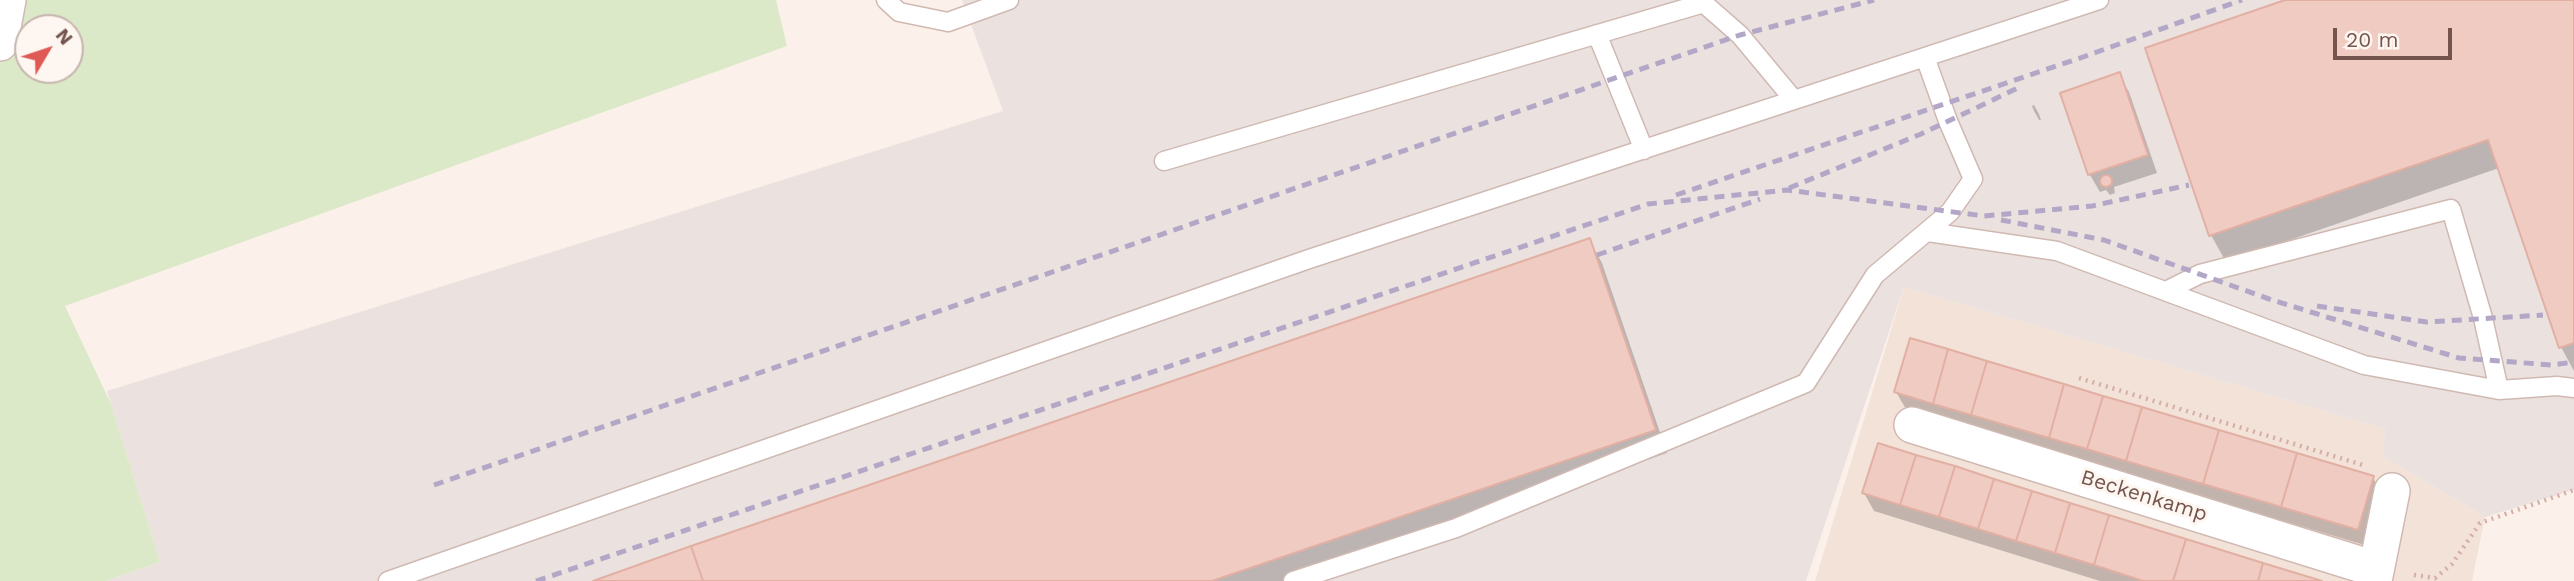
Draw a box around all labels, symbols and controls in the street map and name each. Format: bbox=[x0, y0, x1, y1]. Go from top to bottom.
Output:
north arrow bbox=[14, 14, 84, 84]
scale bar bbox=[2336, 14, 2455, 58]
text: N bbox=[51, 24, 78, 49]
text: 20 m bbox=[2346, 27, 2398, 52]
street label: Beckenkamp bbox=[2078, 465, 2210, 527]

